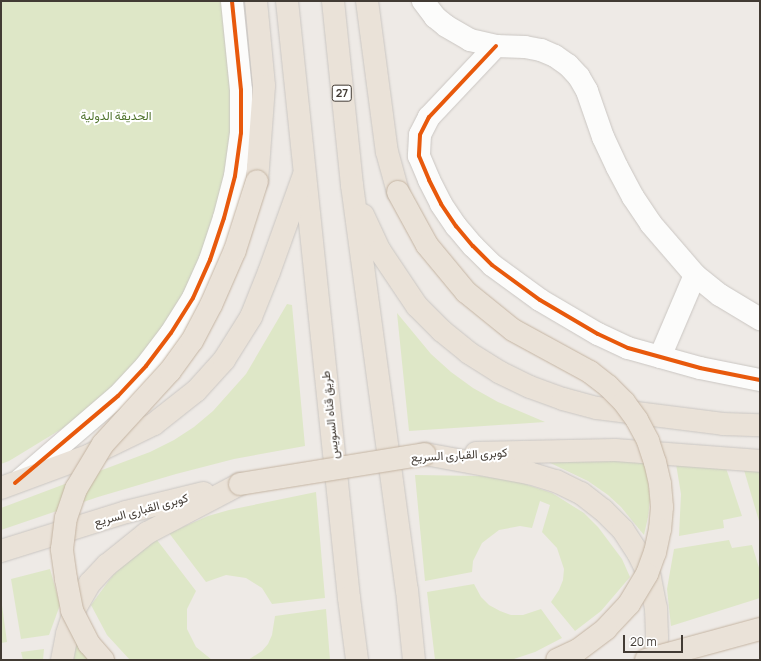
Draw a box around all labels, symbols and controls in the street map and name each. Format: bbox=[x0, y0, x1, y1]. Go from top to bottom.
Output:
road number: 27 bbox=[331, 84, 353, 102]
park label: الحديقة الدولية bbox=[80, 109, 152, 123]
street label: طريق قناه السويس bbox=[318, 370, 342, 460]
street label: كوبرى القبارى السريع bbox=[410, 445, 508, 465]
street label: كوبرى القبارى السريع bbox=[92, 491, 190, 529]
scale bar bbox=[625, 627, 685, 653]
text: 20 m bbox=[630, 633, 657, 650]

